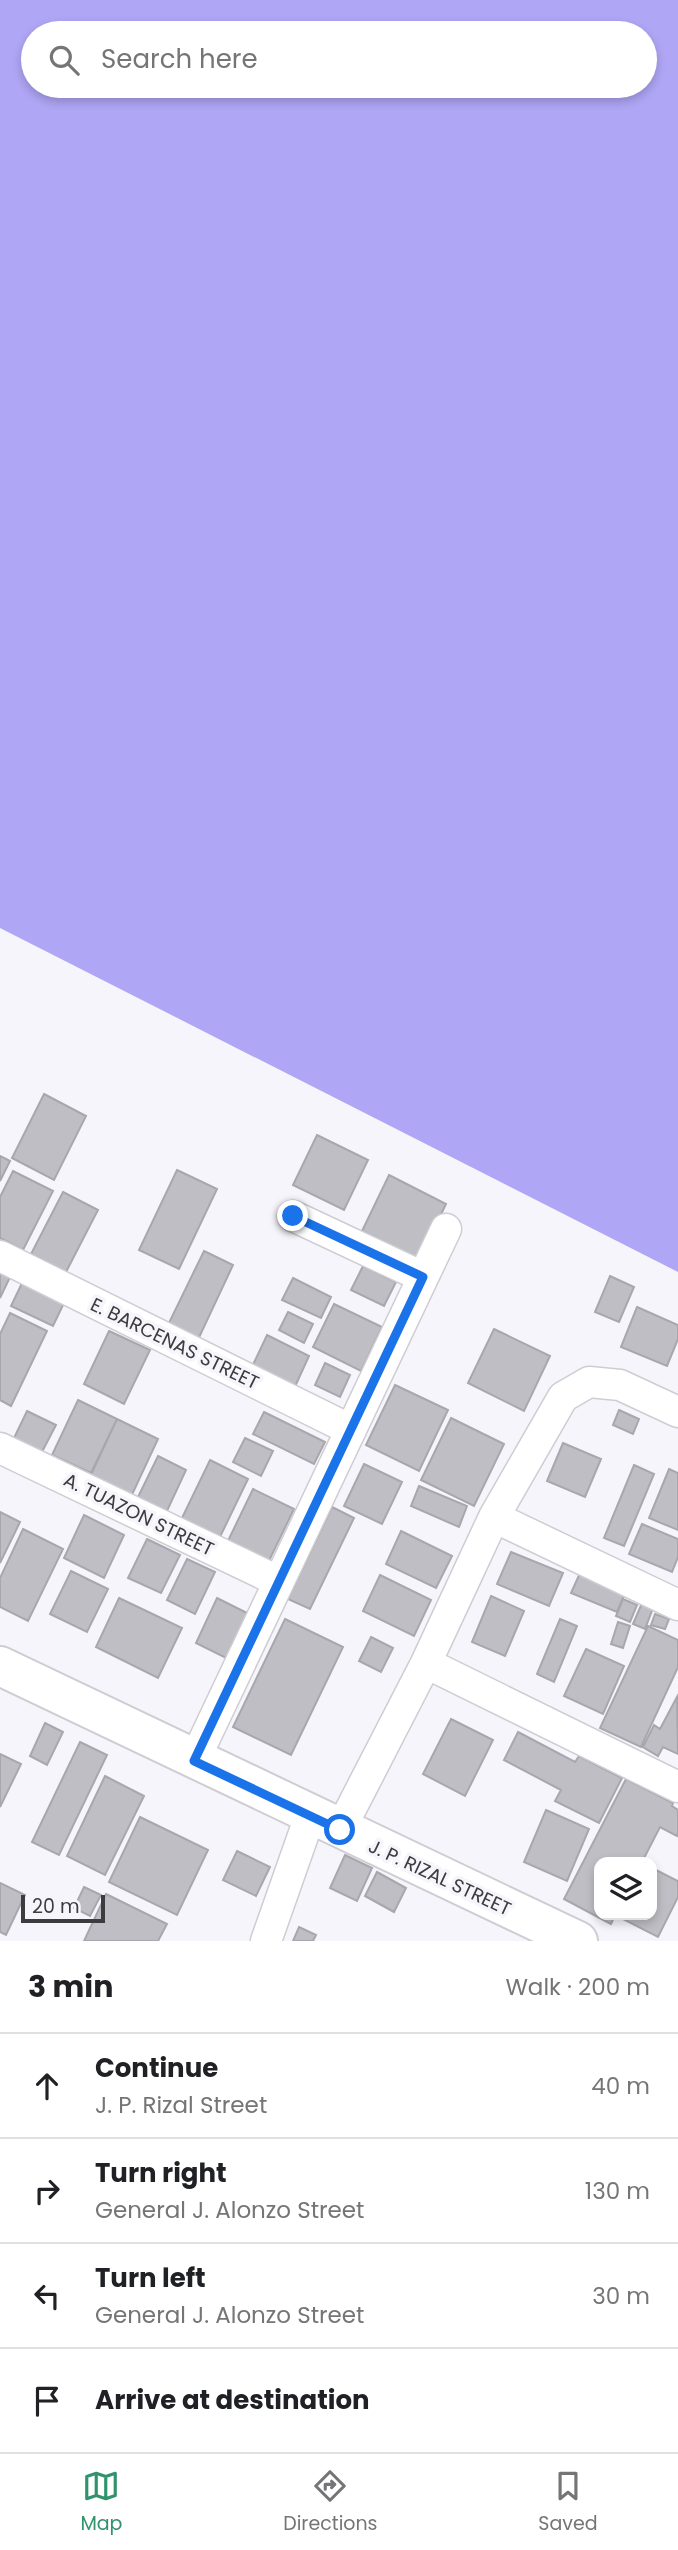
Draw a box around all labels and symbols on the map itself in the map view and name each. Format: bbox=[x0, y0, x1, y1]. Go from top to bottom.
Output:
route end bbox=[277, 1200, 308, 1231]
street label: E. BARCENAS STREET bbox=[86, 1291, 264, 1396]
street label: A. TUAZON STREET bbox=[59, 1466, 218, 1563]
route start bbox=[324, 1814, 355, 1845]
street label: J. P. RIZAL STREET bbox=[364, 1833, 516, 1922]
scale bar bbox=[21, 1892, 105, 1924]

